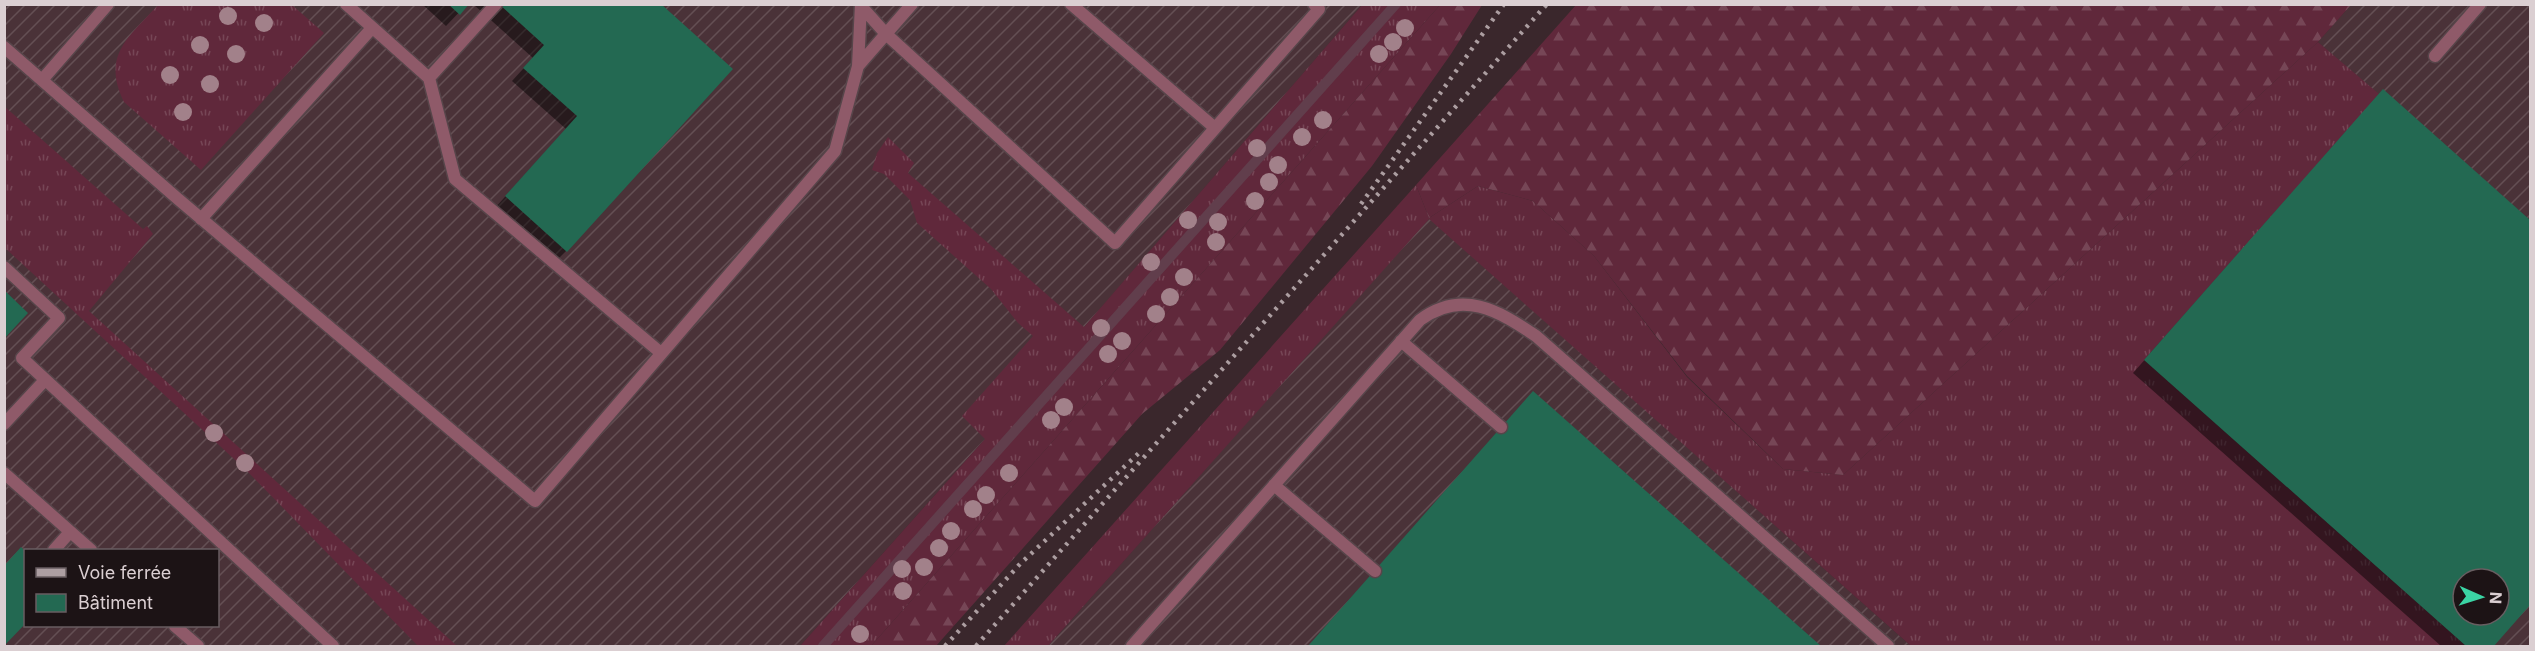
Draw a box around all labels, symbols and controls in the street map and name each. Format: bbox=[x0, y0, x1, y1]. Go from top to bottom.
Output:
legend bbox=[24, 549, 219, 627]
text: Voie ferrée bbox=[78, 562, 171, 583]
north arrow bbox=[2451, 567, 2511, 627]
text: N bbox=[2486, 591, 2506, 604]
text: Bâtiment bbox=[78, 592, 153, 613]

